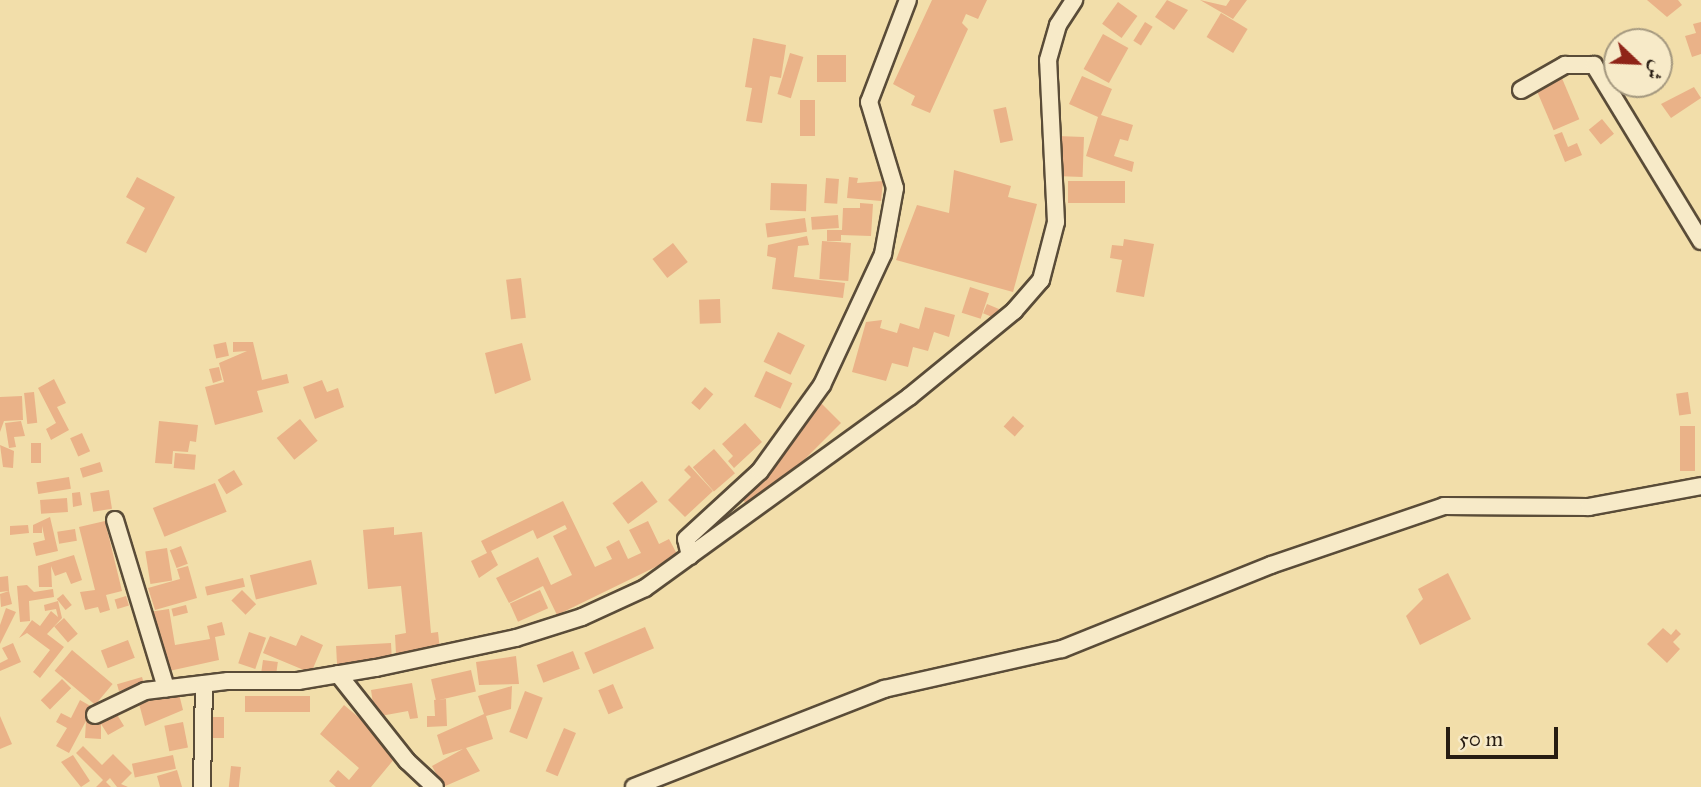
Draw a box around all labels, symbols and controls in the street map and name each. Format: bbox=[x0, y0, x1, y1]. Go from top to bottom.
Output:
north arrow bbox=[1603, 28, 1673, 98]
text: ش bbox=[1642, 57, 1670, 84]
scale bar bbox=[1449, 714, 1561, 758]
text: 50 m bbox=[1459, 726, 1503, 752]

